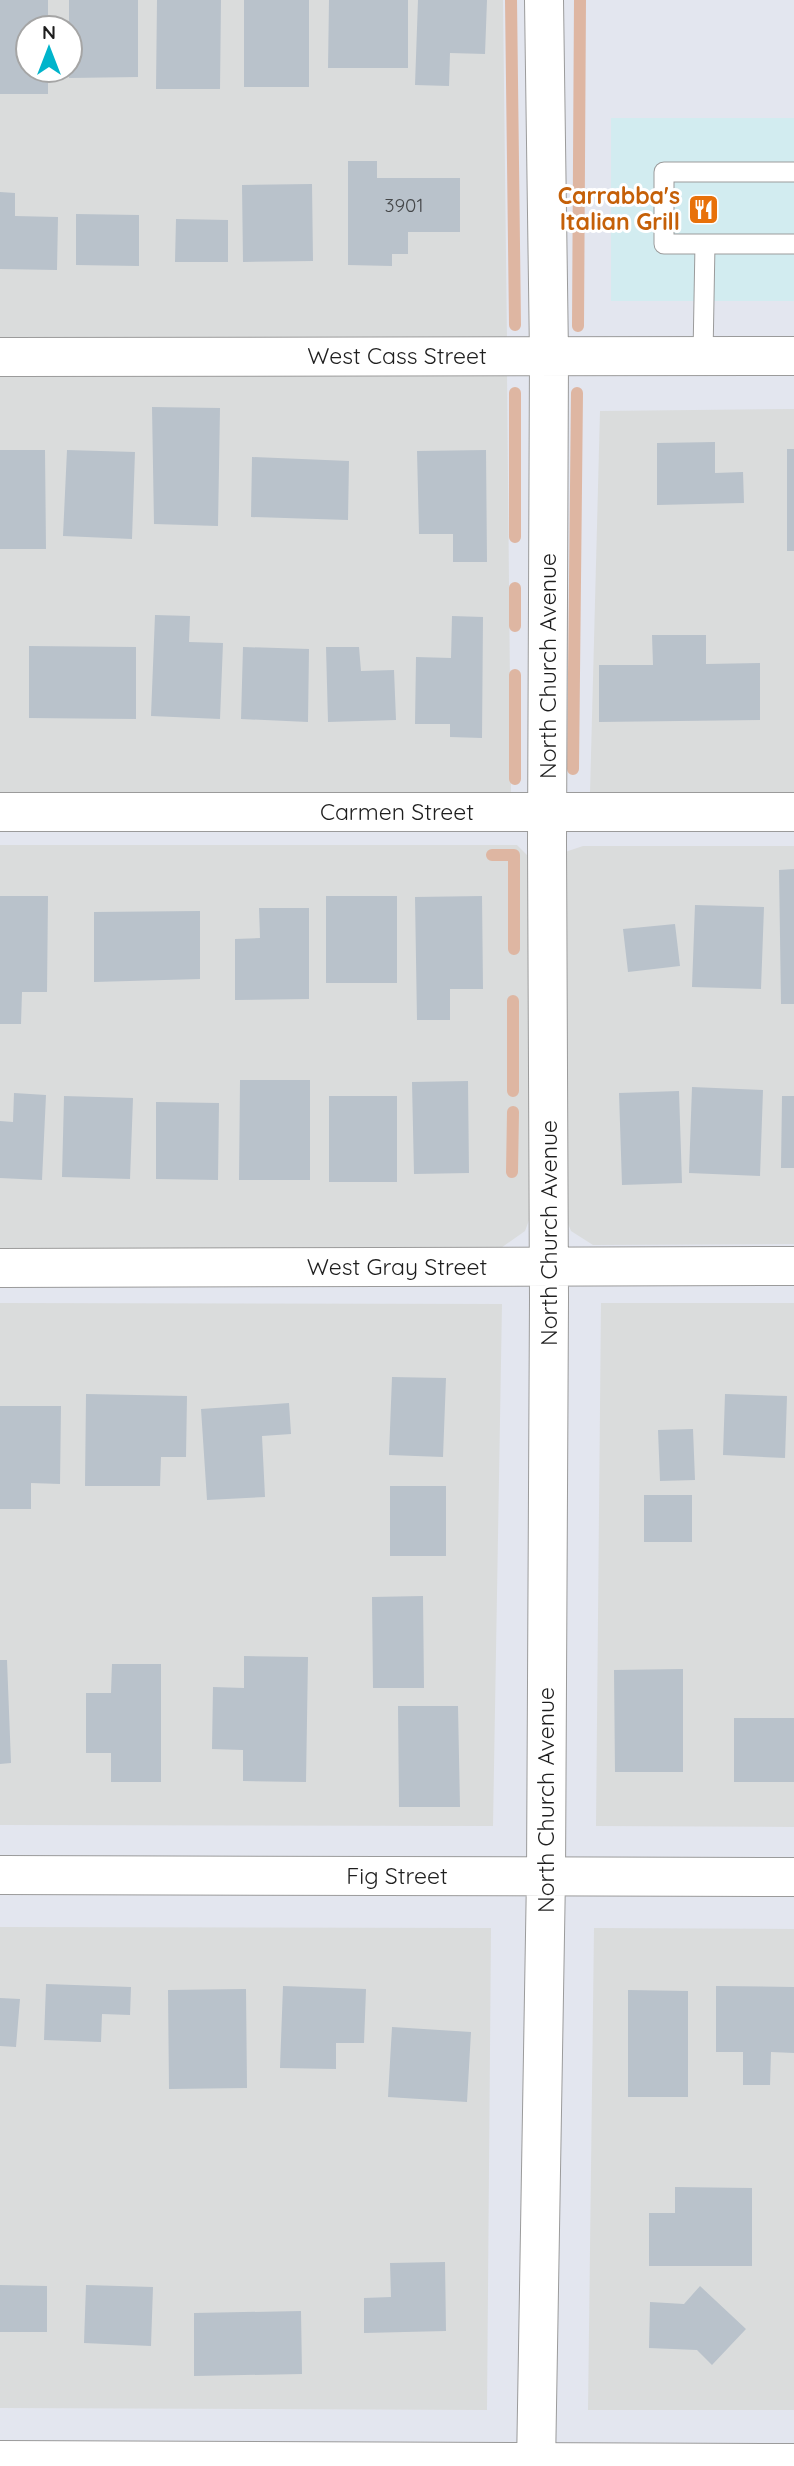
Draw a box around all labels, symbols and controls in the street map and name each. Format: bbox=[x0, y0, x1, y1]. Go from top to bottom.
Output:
north arrow bbox=[14, 14, 84, 84]
text: N bbox=[42, 20, 56, 44]
place label: Carrabba's Italian Grill bbox=[558, 181, 680, 236]
restaurant icon: Carrabba's Italian Grill bbox=[686, 192, 720, 226]
house number: 3901 bbox=[385, 193, 423, 217]
street label: West Cass Street bbox=[307, 341, 487, 370]
street label: North Church Avenue bbox=[533, 553, 562, 779]
street label: Carmen Street bbox=[320, 797, 474, 826]
street label: North Church Avenue bbox=[534, 1120, 563, 1346]
street label: West Gray Street bbox=[307, 1252, 487, 1281]
street label: North Church Avenue bbox=[531, 1687, 560, 1913]
street label: Fig Street bbox=[346, 1861, 448, 1890]

